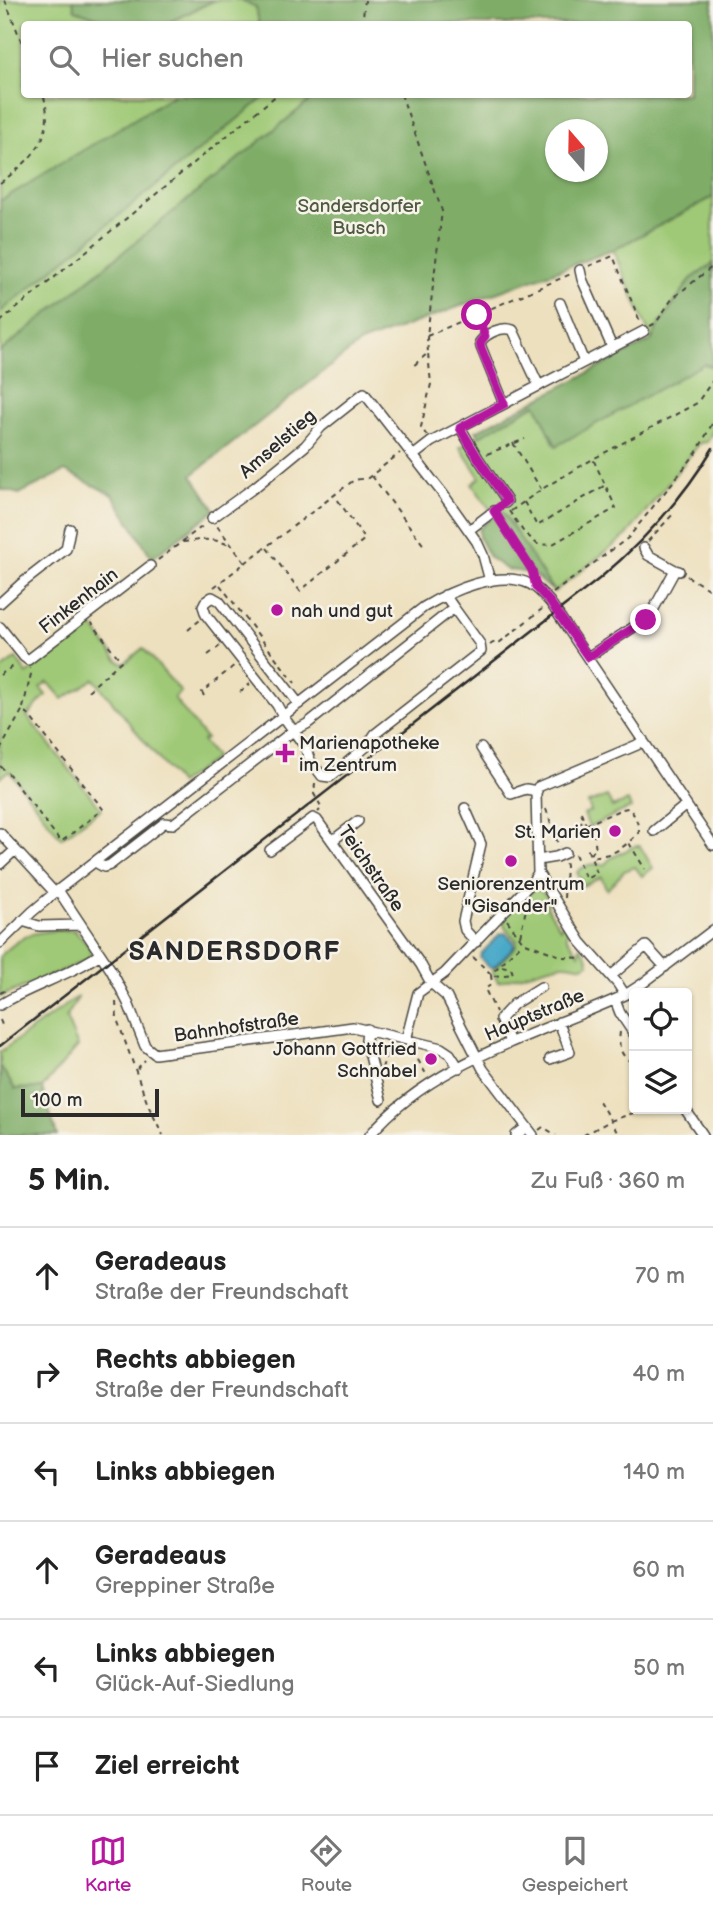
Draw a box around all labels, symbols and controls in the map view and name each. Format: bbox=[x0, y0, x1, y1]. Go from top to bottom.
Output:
search box bbox=[21, 21, 692, 98]
icon: search bbox=[45, 41, 83, 79]
text: Hier suchen bbox=[101, 44, 244, 75]
north arrow bbox=[545, 119, 608, 182]
park label: Sandersdorfer Busch bbox=[297, 195, 422, 240]
route start bbox=[461, 299, 492, 330]
street label: Amselstieg bbox=[235, 405, 321, 484]
street label: Finkenhain bbox=[35, 563, 123, 639]
place label: nah und gut bbox=[291, 600, 393, 623]
marker: nah und gut bbox=[269, 602, 285, 618]
route end bbox=[630, 604, 661, 635]
place label: Marienapotheke im Zentrum bbox=[299, 732, 440, 777]
marker: Marienapotheke im Zentrum bbox=[277, 745, 293, 761]
street label: Teichstraße bbox=[333, 821, 409, 916]
place label: St. Marien bbox=[514, 821, 601, 844]
marker: St. Marien bbox=[607, 823, 623, 839]
marker: Seniorenzentrum "Gisander" bbox=[503, 853, 519, 869]
place label: Seniorenzentrum "Gisander" bbox=[438, 873, 584, 918]
district label: SANDERSDORF bbox=[129, 937, 341, 968]
street label: Hauptstraße bbox=[481, 984, 588, 1047]
map controls bbox=[629, 988, 692, 1114]
button: locate bbox=[629, 988, 692, 1051]
street label: Bahnhofstraße bbox=[172, 1007, 300, 1048]
place label: Johann Gottfried Schnabel bbox=[273, 1038, 417, 1083]
marker: Johann Gottfried Schnabel bbox=[423, 1051, 439, 1067]
button: layers bbox=[629, 1051, 692, 1114]
scale bar bbox=[21, 1086, 159, 1118]
text: 100 m bbox=[32, 1089, 83, 1112]
text: 5 Min. bbox=[28, 1163, 110, 1199]
text: Zu Fuß · 360 m bbox=[531, 1167, 685, 1195]
text: Geradeaus bbox=[95, 1247, 226, 1278]
icon: ahead bbox=[28, 1257, 66, 1295]
text: 70 m bbox=[635, 1262, 685, 1290]
text: Straße der Freundschaft bbox=[95, 1278, 349, 1306]
text: Rechts abbiegen bbox=[95, 1345, 296, 1376]
icon: right bbox=[28, 1355, 66, 1393]
text: 40 m bbox=[632, 1360, 685, 1388]
text: Straße der Freundschaft bbox=[95, 1376, 349, 1404]
icon: left bbox=[28, 1453, 66, 1491]
text: Links abbiegen bbox=[95, 1457, 275, 1488]
text: 140 m bbox=[623, 1458, 685, 1486]
text: Geradeaus bbox=[95, 1541, 226, 1572]
icon: ahead bbox=[28, 1551, 66, 1589]
text: 60 m bbox=[632, 1556, 685, 1584]
text: Greppiner Straße bbox=[95, 1572, 275, 1600]
text: Links abbiegen bbox=[95, 1639, 275, 1670]
icon: left bbox=[28, 1649, 66, 1687]
text: 50 m bbox=[633, 1654, 685, 1682]
text: Glück-Auf-Siedlung bbox=[95, 1670, 294, 1698]
icon: arrive bbox=[28, 1747, 66, 1785]
text: Ziel erreicht bbox=[95, 1751, 239, 1782]
tab: Karte bbox=[85, 1832, 131, 1897]
tab: Route bbox=[301, 1832, 352, 1897]
tab: Gespeichert bbox=[522, 1832, 628, 1897]

